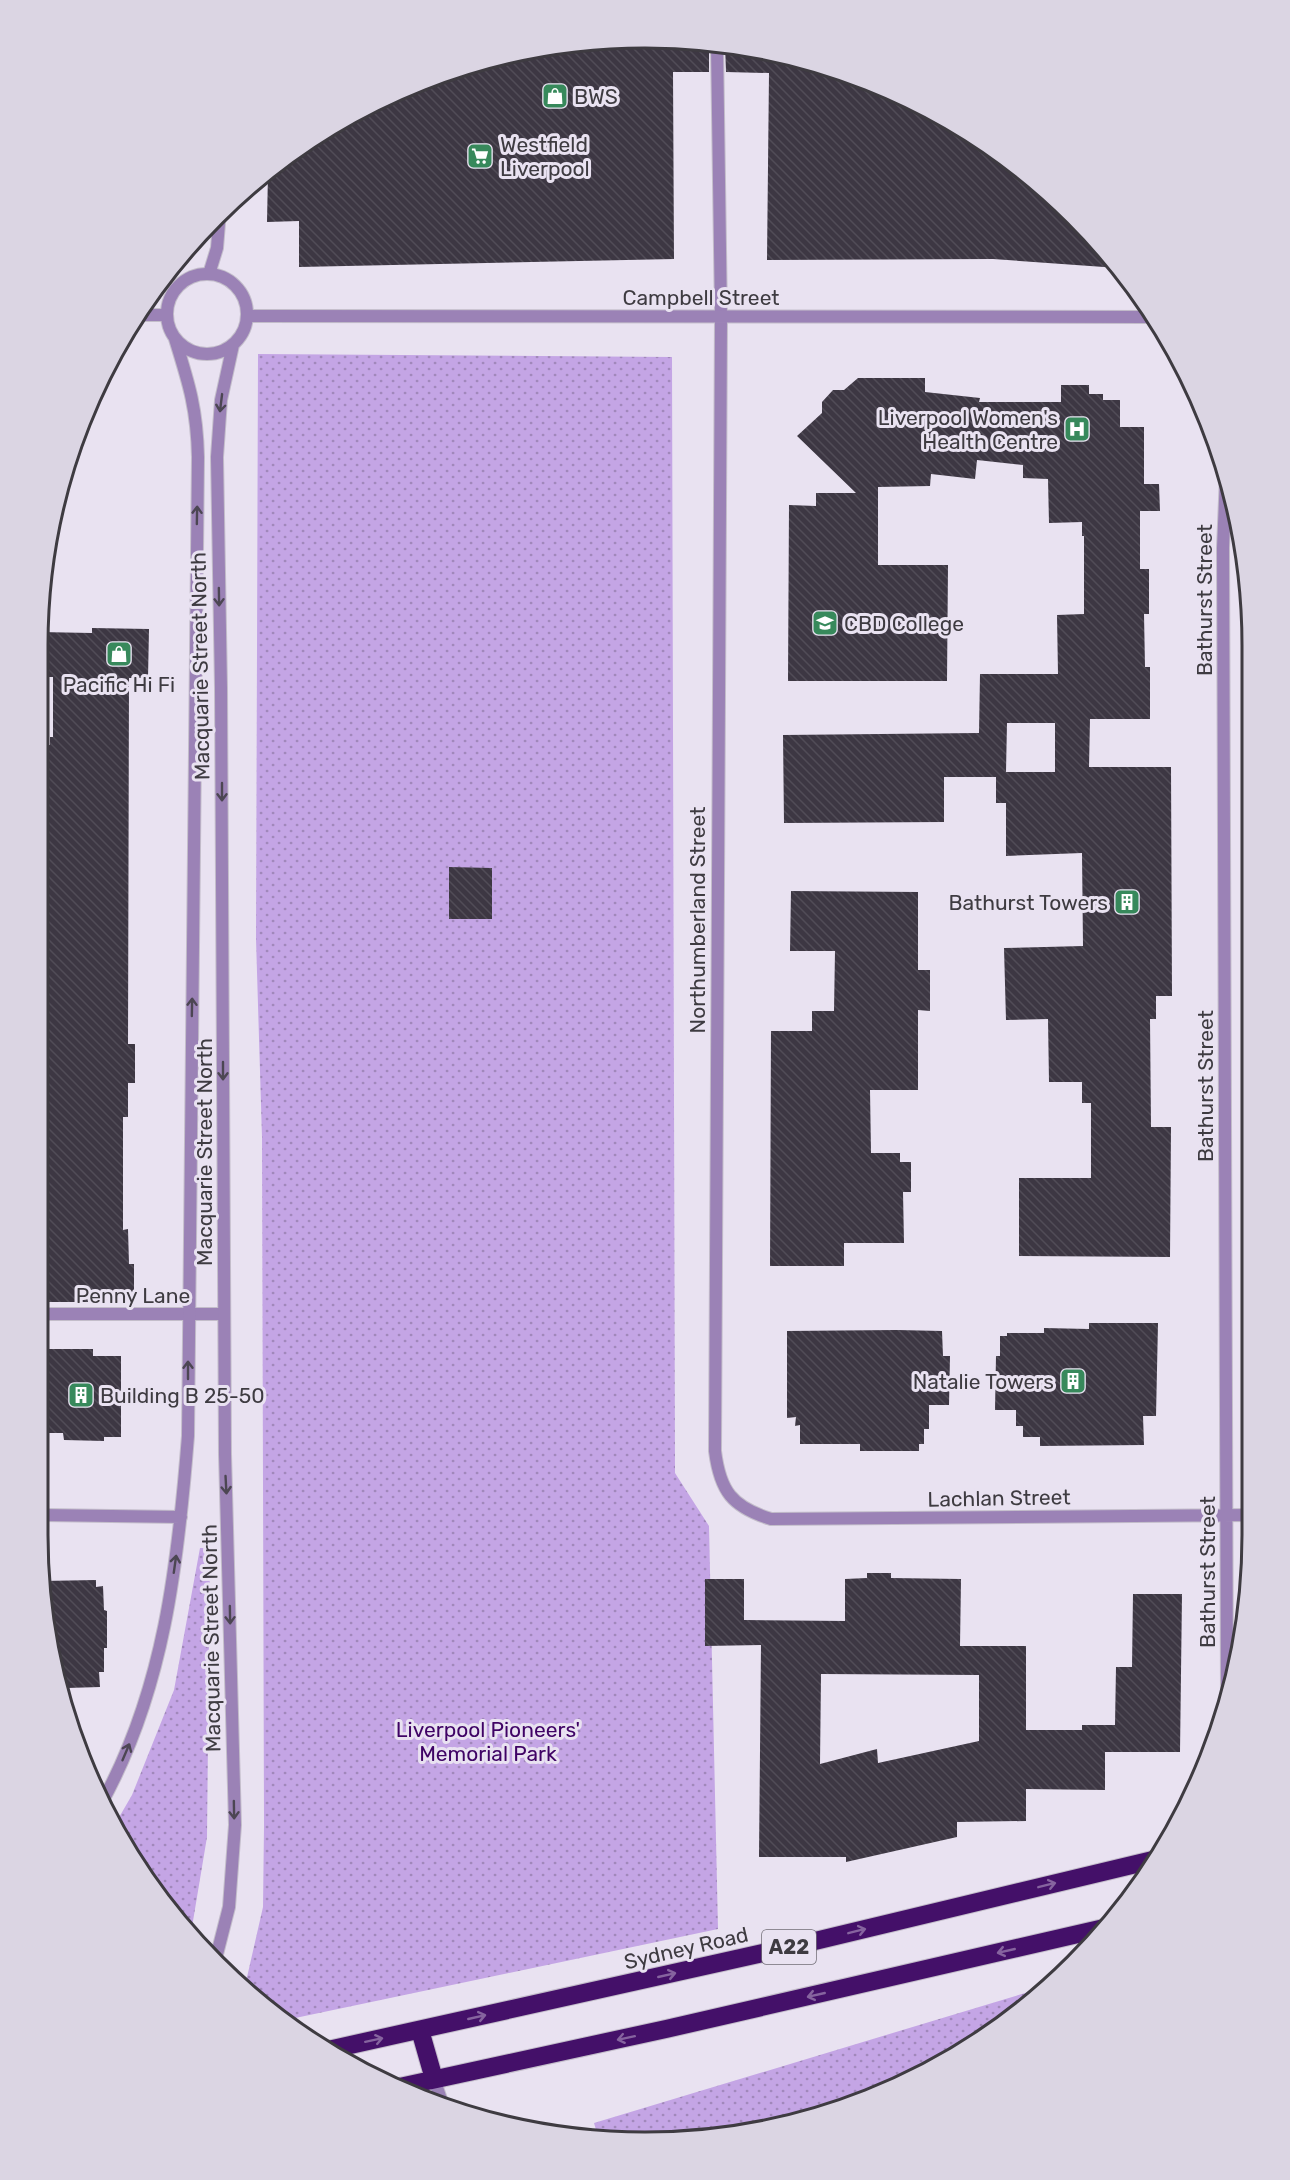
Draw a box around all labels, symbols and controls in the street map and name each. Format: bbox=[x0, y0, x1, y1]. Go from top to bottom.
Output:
shop icon: BWS bbox=[540, 81, 570, 111]
place label: BWS bbox=[574, 84, 618, 109]
place label: Westfield Liverpool bbox=[500, 132, 590, 181]
supermarket icon: Westfield Liverpool bbox=[465, 141, 495, 171]
street label: Campbell Street bbox=[622, 285, 780, 310]
one-way arrow bbox=[215, 392, 226, 412]
place label: Liverpool Women's Health Centre bbox=[878, 405, 1058, 454]
hospital icon: Liverpool Women's Health Centre bbox=[1062, 414, 1092, 444]
one-way arrow bbox=[191, 506, 203, 526]
street label: Bathurst Street bbox=[1192, 524, 1217, 676]
street label: Macquarie Street North bbox=[186, 552, 214, 780]
one-way arrow bbox=[214, 587, 225, 607]
school or university icon: CBD College bbox=[810, 608, 840, 638]
place label: CBD College bbox=[844, 611, 964, 636]
shop icon: Pacific Hi Fi bbox=[104, 639, 134, 669]
place label: Pacific Hi Fi bbox=[63, 672, 175, 697]
one-way arrow bbox=[216, 782, 228, 802]
street label: Northumberland Street bbox=[685, 807, 710, 1033]
building icon: Bathurst Towers bbox=[1112, 887, 1142, 917]
place label: Bathurst Towers bbox=[948, 890, 1108, 915]
one-way arrow bbox=[186, 997, 197, 1017]
street label: Bathurst Street bbox=[1193, 1010, 1218, 1162]
street label: Macquarie Street North bbox=[192, 1038, 217, 1266]
one-way arrow bbox=[217, 1061, 229, 1081]
street label: Penny Lane bbox=[76, 1283, 190, 1308]
one-way arrow bbox=[182, 1360, 194, 1380]
building icon: Natalie Towers bbox=[1058, 1366, 1088, 1396]
place label: Natalie Towers bbox=[913, 1369, 1054, 1394]
building icon: Building B 25-50 bbox=[66, 1380, 96, 1410]
place label: Building B 25-50 bbox=[100, 1383, 265, 1408]
one-way arrow bbox=[221, 1474, 232, 1494]
street label: Lachlan Street bbox=[927, 1484, 1071, 1512]
street label: Bathurst Street bbox=[1195, 1496, 1220, 1648]
street label: Macquarie Street North bbox=[197, 1524, 225, 1752]
one-way arrow bbox=[169, 1554, 180, 1574]
one-way arrow bbox=[224, 1605, 235, 1625]
park label: Liverpool Pioneers' Memorial Park bbox=[396, 1717, 580, 1766]
one-way arrow bbox=[121, 1743, 132, 1761]
one-way arrow bbox=[228, 1800, 240, 1820]
one-way arrow bbox=[1037, 1878, 1056, 1890]
street label: Sydney Road bbox=[621, 1922, 751, 1974]
one-way arrow bbox=[848, 1924, 867, 1936]
road number: A22 bbox=[762, 1930, 816, 1964]
one-way arrow bbox=[997, 1946, 1017, 1957]
one-way arrow bbox=[658, 1968, 677, 1980]
one-way arrow bbox=[807, 1989, 826, 2001]
one-way arrow bbox=[467, 2011, 486, 2022]
one-way arrow bbox=[617, 2033, 636, 2044]
one-way arrow bbox=[364, 2034, 383, 2045]

